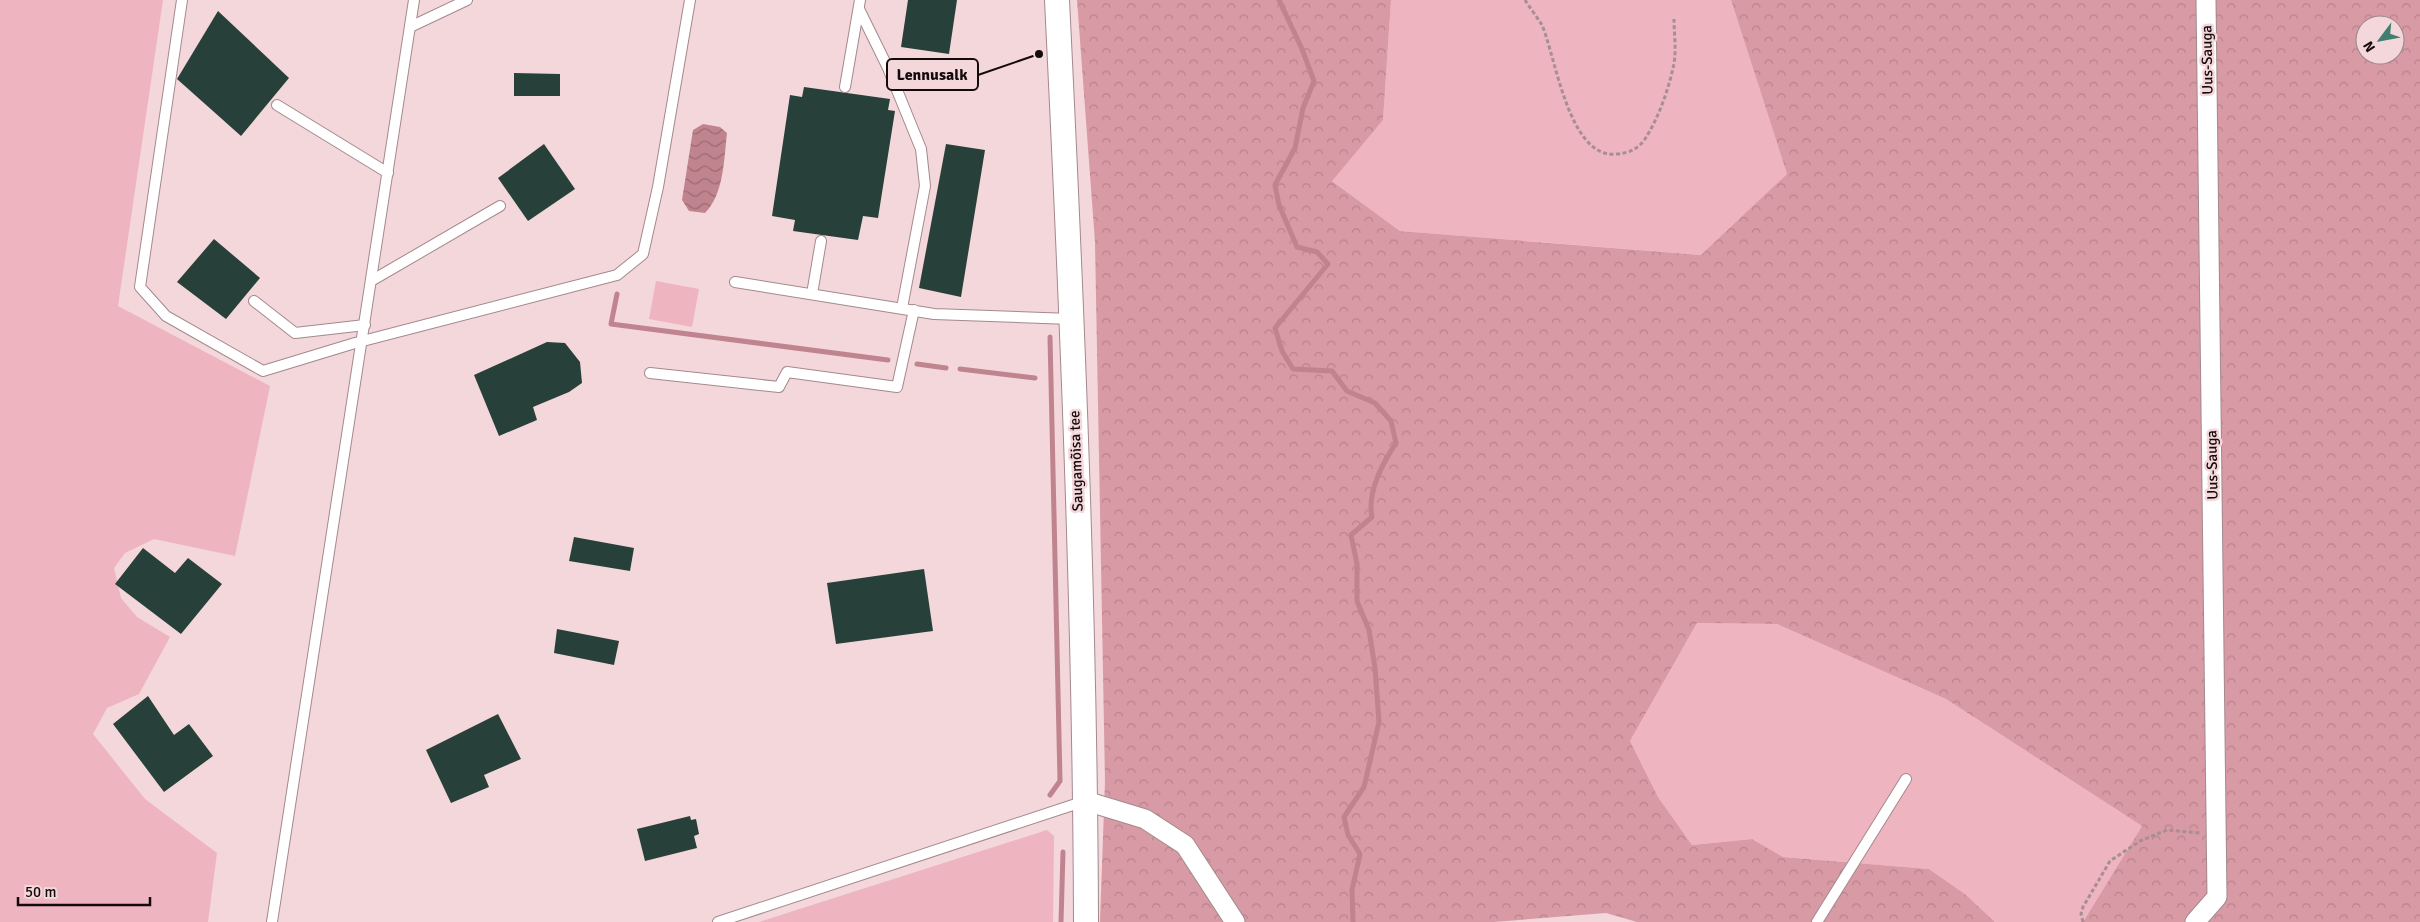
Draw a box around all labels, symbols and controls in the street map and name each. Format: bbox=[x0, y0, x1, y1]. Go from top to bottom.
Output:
north arrow bbox=[2355, 15, 2405, 65]
street label: Uus-Sauga bbox=[2197, 25, 2217, 95]
text: N bbox=[2360, 38, 2379, 55]
callout: Lennusalk bbox=[887, 59, 978, 90]
text: Lennusalk bbox=[896, 65, 968, 85]
street label: Saugamõisa tee bbox=[1065, 410, 1087, 512]
street label: Uus-Sauga bbox=[2202, 430, 2222, 500]
scale bar bbox=[18, 874, 150, 906]
text: 50 m bbox=[25, 883, 56, 901]

